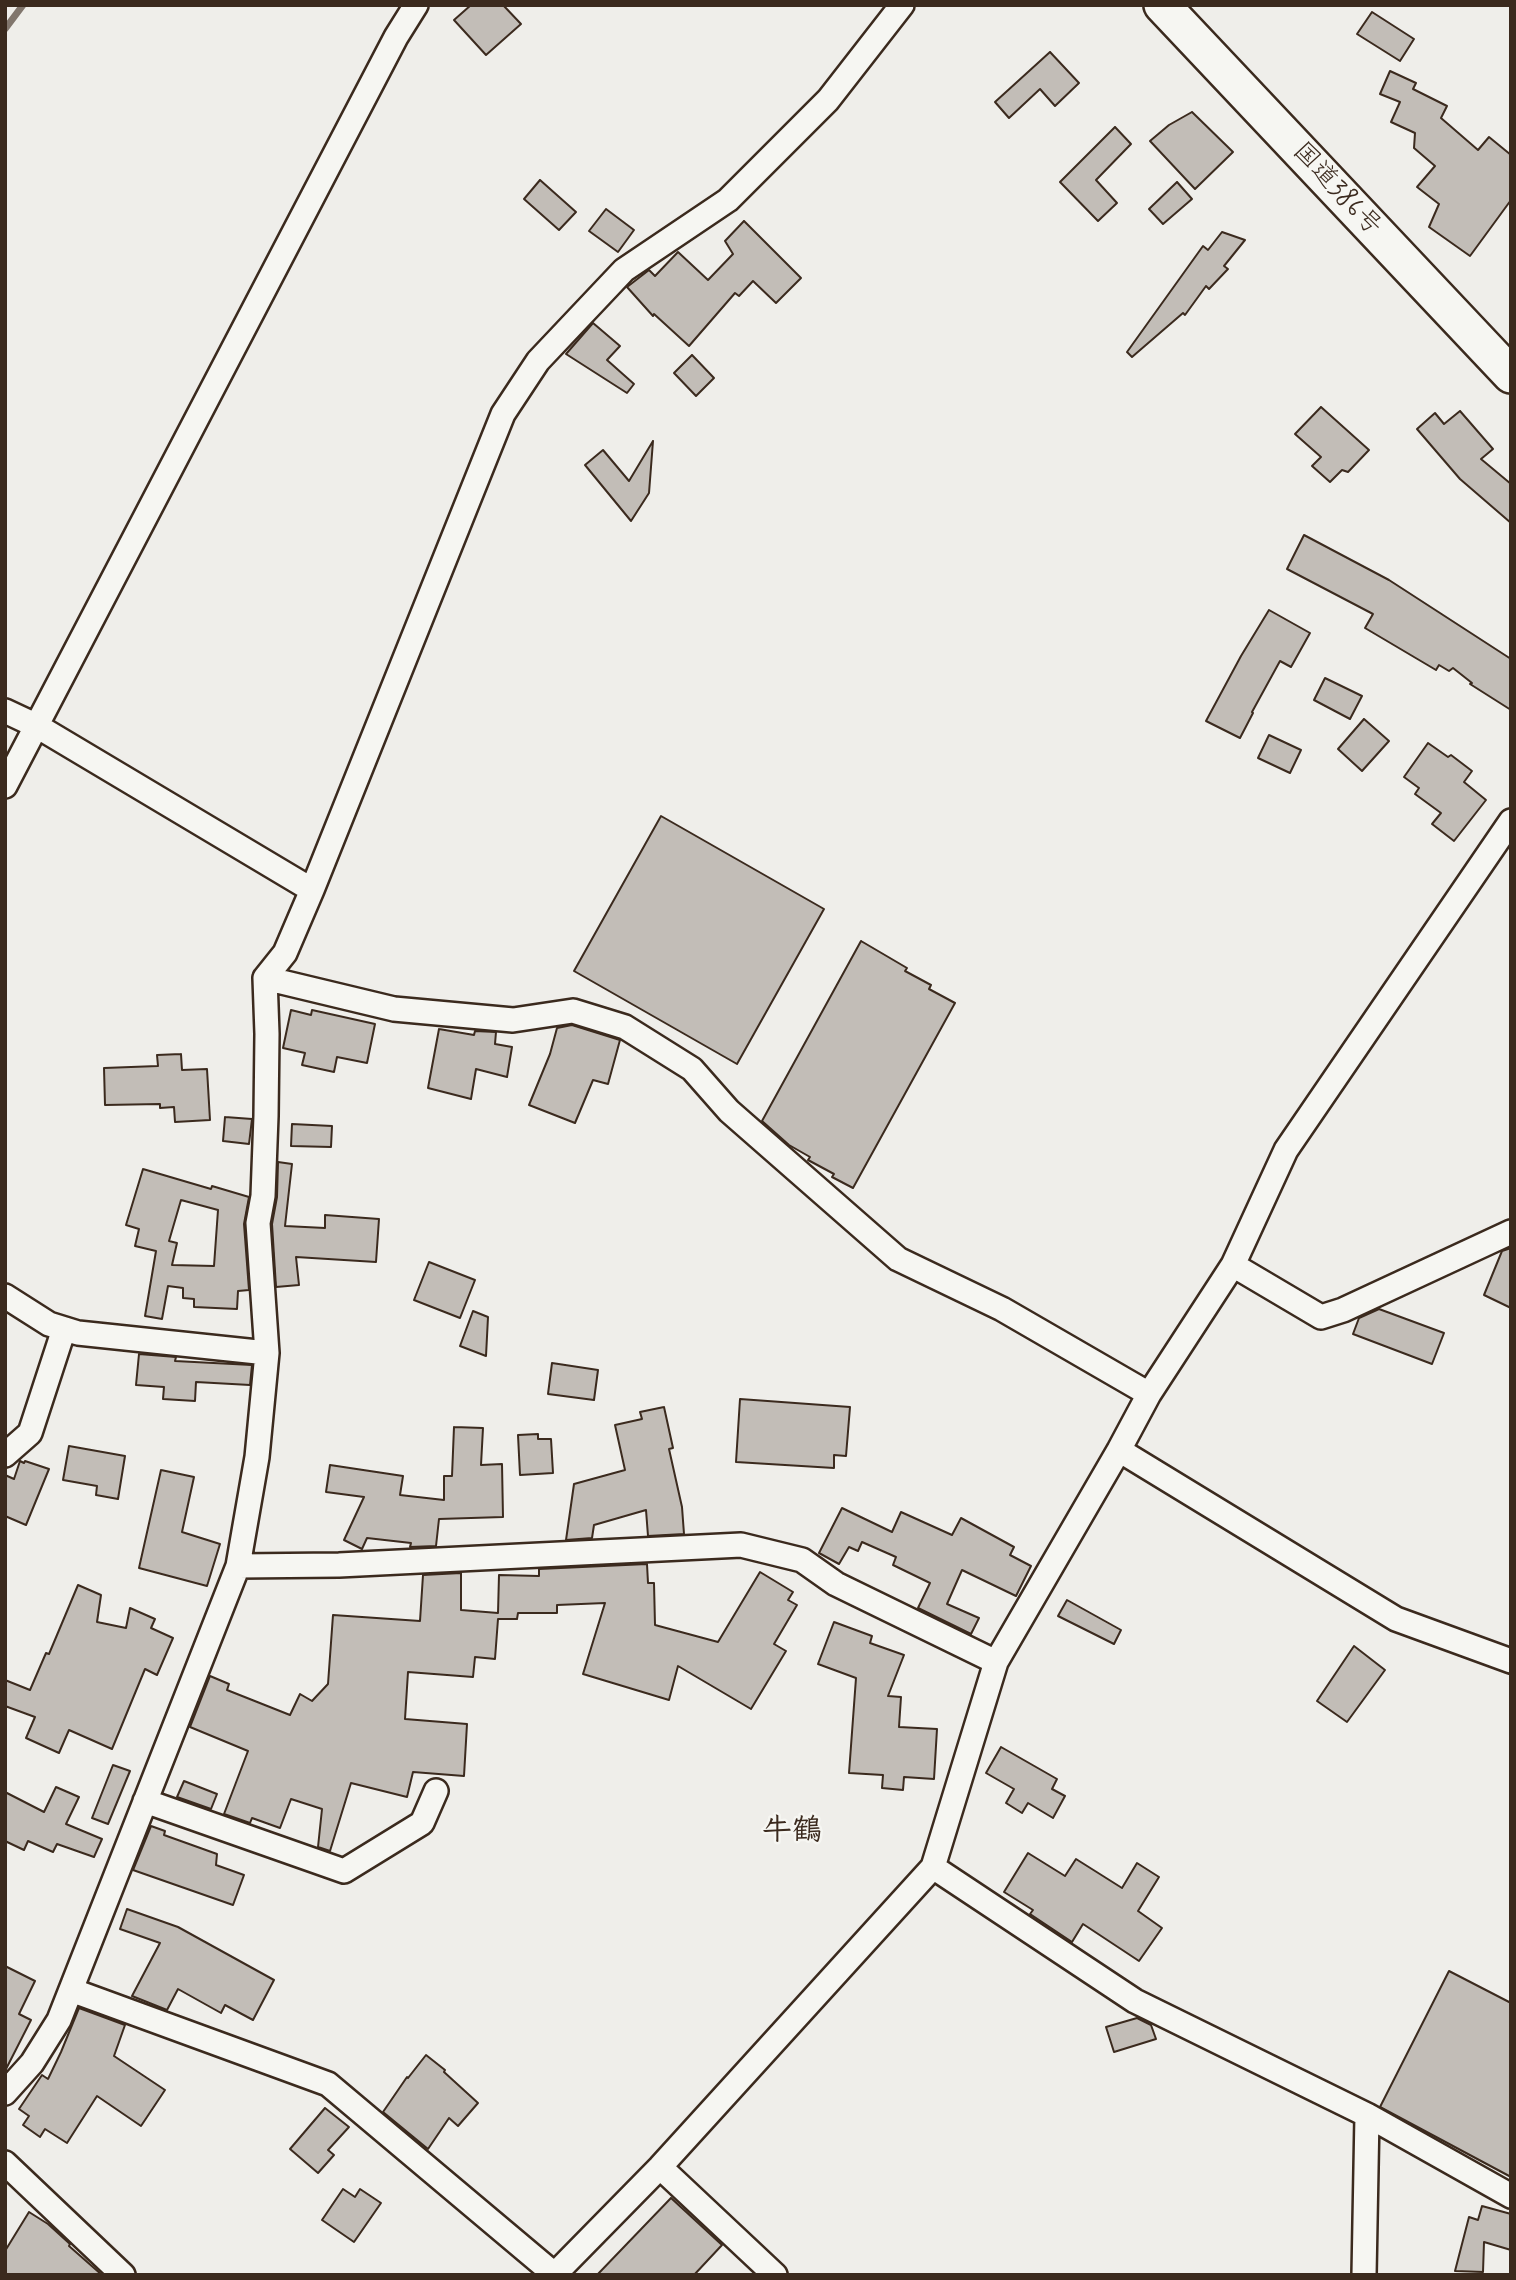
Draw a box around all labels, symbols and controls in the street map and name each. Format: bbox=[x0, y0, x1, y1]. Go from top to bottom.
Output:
street label: 国道386号 bbox=[1285, 137, 1387, 243]
district label: 牛鶴 bbox=[762, 1815, 822, 1851]

